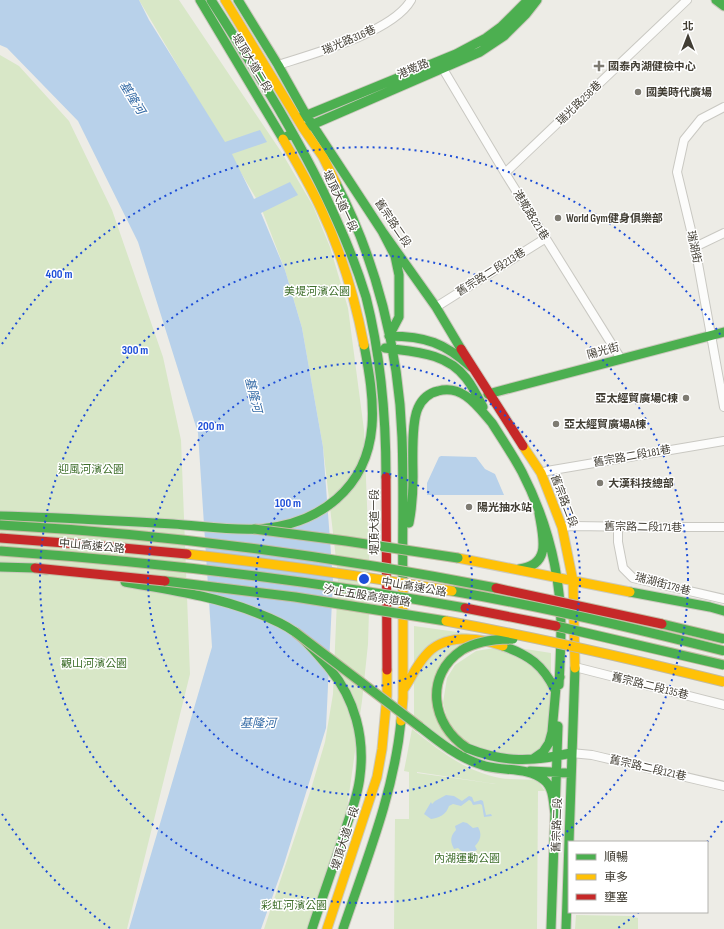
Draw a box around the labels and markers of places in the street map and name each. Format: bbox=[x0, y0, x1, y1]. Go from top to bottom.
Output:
marker: 國泰內湖健檢中心 bbox=[593, 60, 605, 72]
place label: 國泰內湖健檢中心 bbox=[608, 60, 696, 73]
place label: 國美時代廣場 bbox=[646, 86, 712, 99]
marker: 國美時代廣場 bbox=[633, 87, 643, 97]
place label: World Gym健身俱樂部 bbox=[566, 212, 663, 225]
marker: World Gym健身俱樂部 bbox=[553, 213, 563, 223]
place label: 亞太經貿廣場C棟 bbox=[595, 392, 678, 405]
marker: 亞太經貿廣場C棟 bbox=[681, 393, 691, 403]
place label: 亞太經貿廣場A棟 bbox=[564, 418, 646, 431]
marker: 亞太經貿廣場A棟 bbox=[551, 419, 561, 429]
place label: 大漢科技總部 bbox=[608, 477, 674, 490]
marker: 大漢科技總部 bbox=[595, 478, 605, 488]
place label: 陽光抽水站 bbox=[477, 501, 532, 514]
marker: 陽光抽水站 bbox=[464, 502, 474, 512]
centre of rings bbox=[357, 572, 371, 586]

